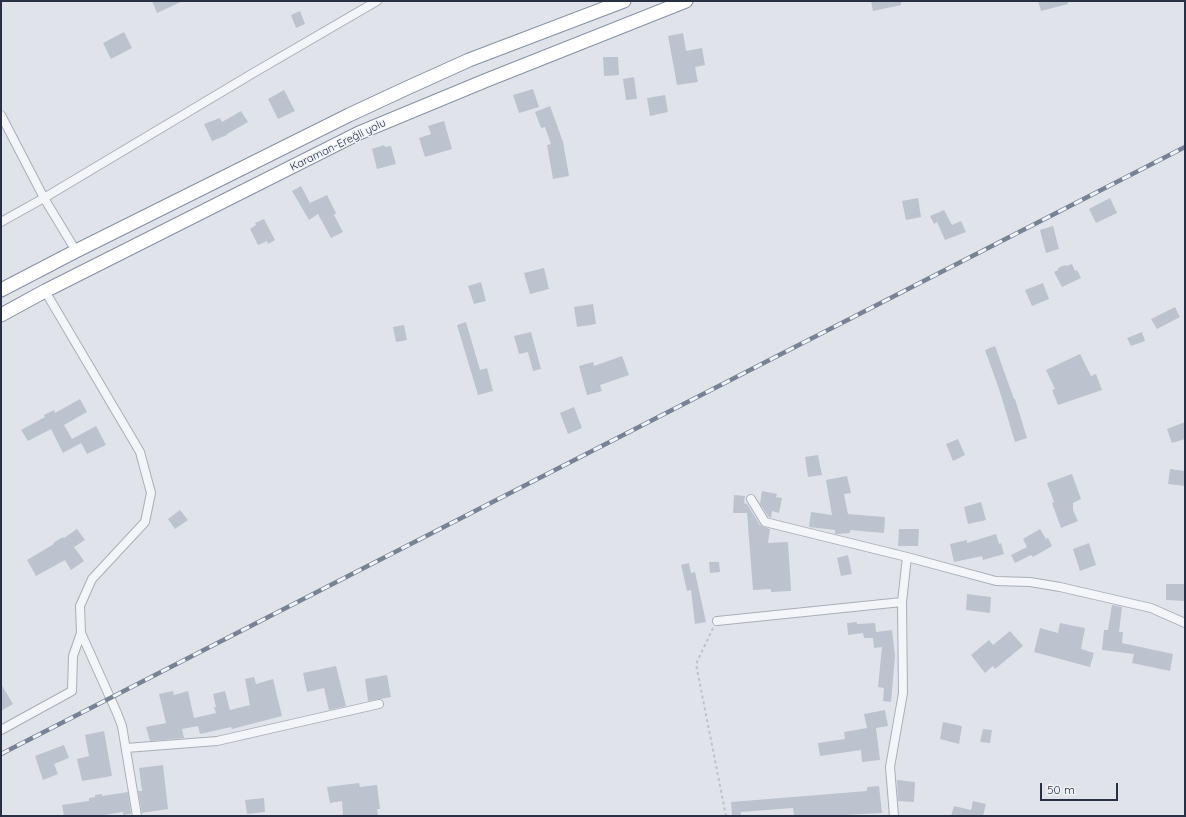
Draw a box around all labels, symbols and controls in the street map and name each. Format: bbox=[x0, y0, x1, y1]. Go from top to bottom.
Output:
street label: Karaman-Ereğli yolu bbox=[288, 116, 388, 174]
scale bar bbox=[1042, 775, 1120, 801]
text: 50 m bbox=[1047, 782, 1075, 797]

